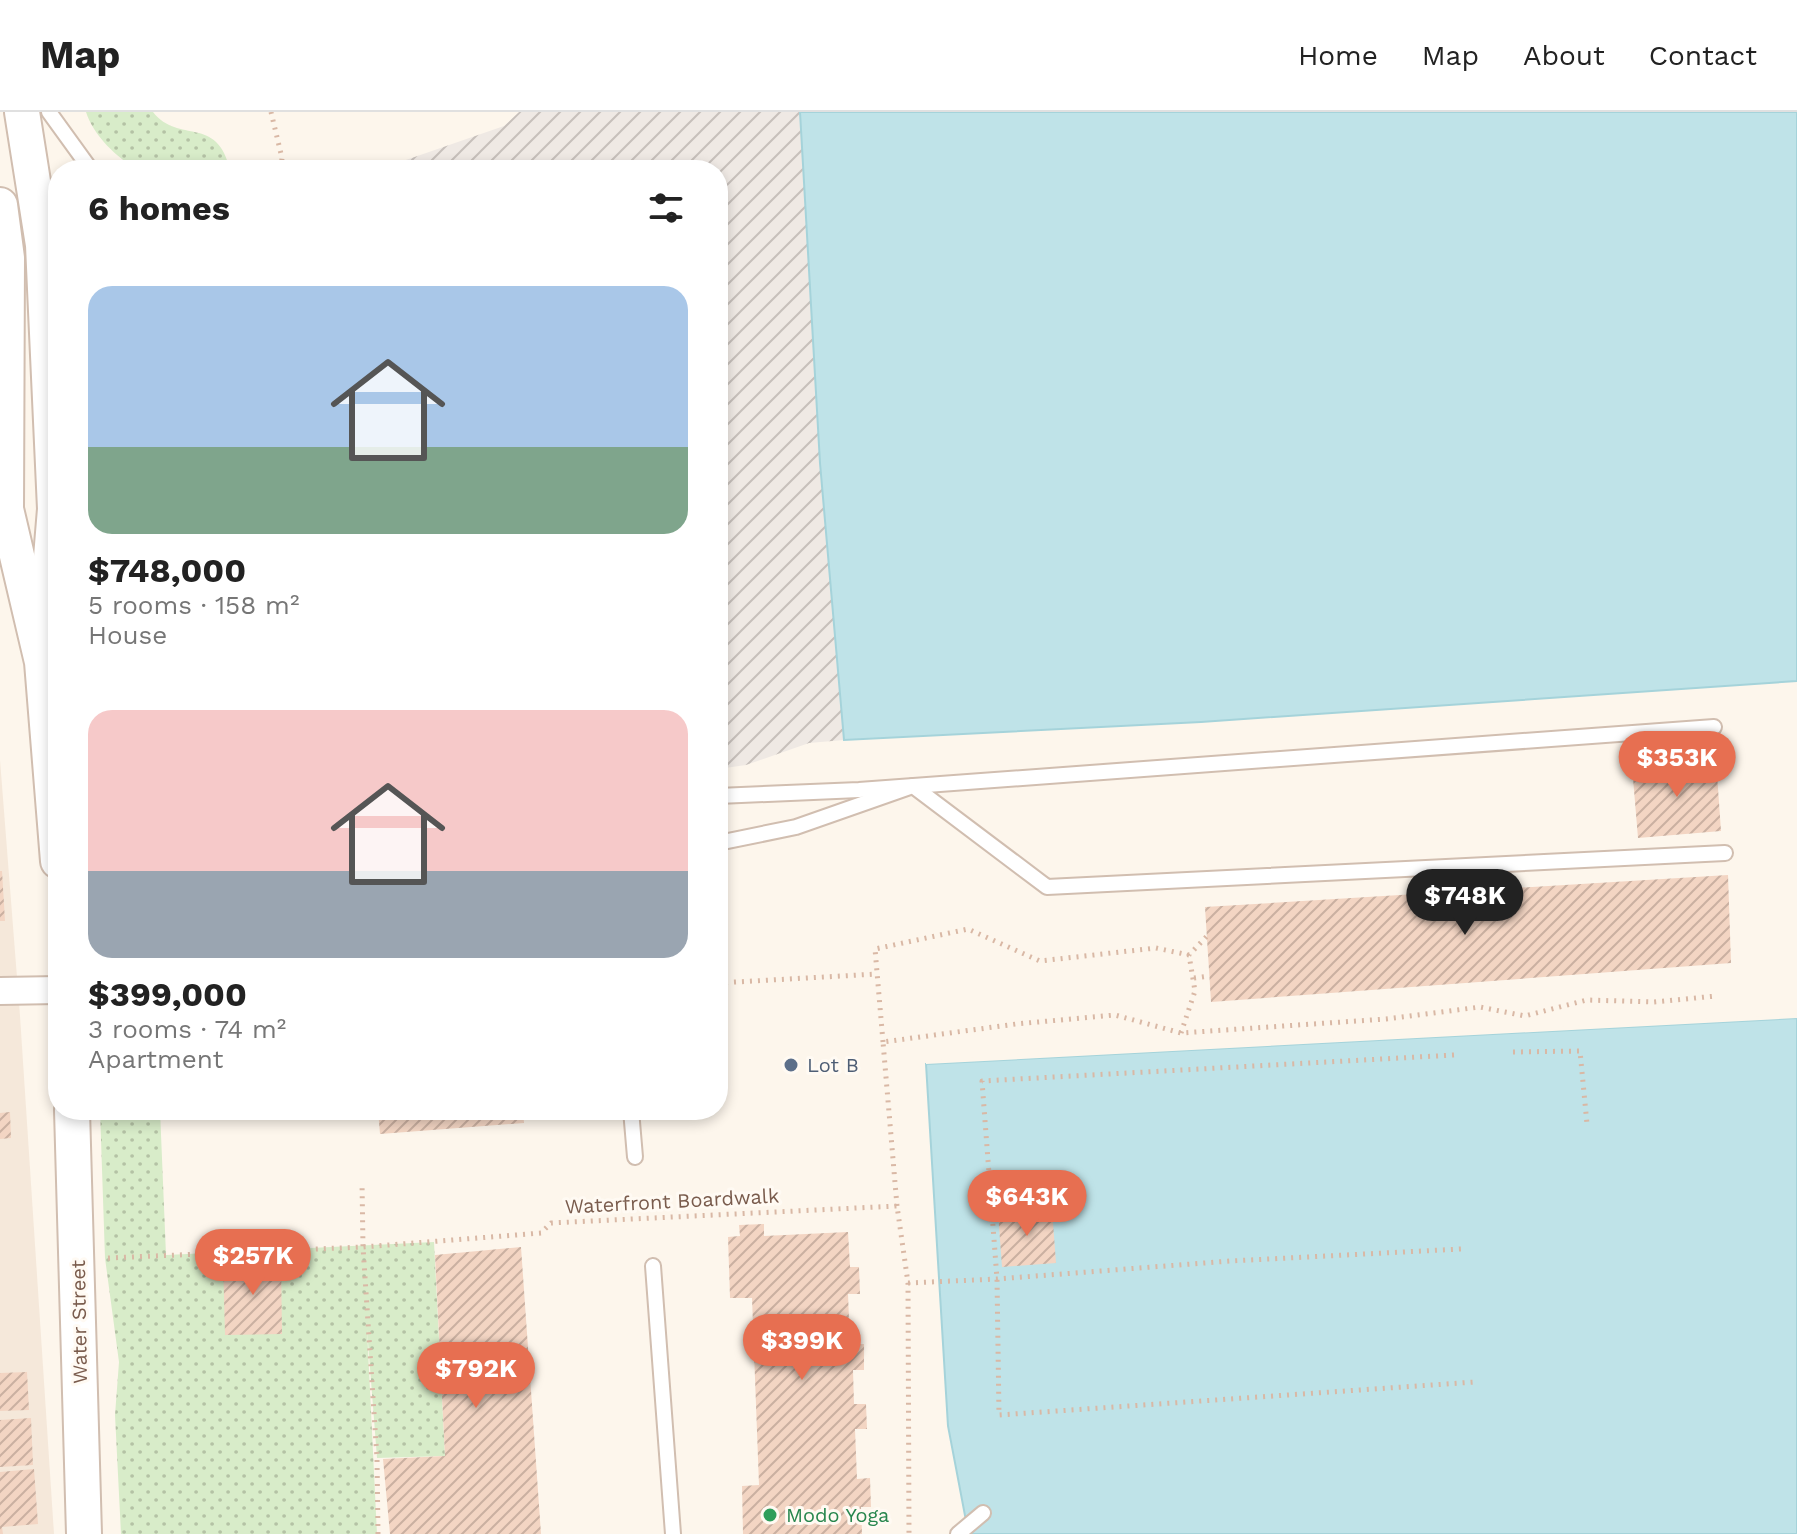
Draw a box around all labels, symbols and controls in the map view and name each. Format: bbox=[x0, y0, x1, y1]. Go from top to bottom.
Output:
text: Map bbox=[40, 33, 120, 77]
text: Home bbox=[1298, 39, 1378, 72]
text: Map bbox=[1422, 39, 1479, 72]
text: About bbox=[1523, 39, 1605, 72]
text: Contact bbox=[1649, 39, 1757, 72]
icon: filters bbox=[644, 186, 688, 230]
text: 6 homes bbox=[88, 188, 230, 228]
icon: home bbox=[316, 338, 460, 482]
text: $748,000 bbox=[88, 550, 246, 590]
text: 5 rooms · 158 m² bbox=[88, 590, 299, 620]
text: House bbox=[88, 620, 167, 650]
pin: $353K bbox=[1621, 731, 1733, 799]
text: $353K bbox=[1637, 742, 1717, 772]
icon: home bbox=[316, 762, 460, 906]
pin: $748K bbox=[1409, 869, 1521, 937]
text: $748K bbox=[1424, 880, 1506, 910]
text: $399,000 bbox=[88, 974, 247, 1014]
text: 3 rooms · 74 m² bbox=[88, 1014, 286, 1044]
text: Apartment bbox=[88, 1044, 224, 1074]
place label: Lot B bbox=[807, 1053, 859, 1077]
marker: Lot B bbox=[782, 1056, 800, 1074]
pin: $643K bbox=[971, 1170, 1083, 1238]
text: $643K bbox=[986, 1181, 1068, 1211]
street label: Waterfront Boardwalk bbox=[564, 1183, 780, 1219]
pin: $257K bbox=[197, 1229, 309, 1297]
text: $257K bbox=[213, 1240, 293, 1270]
street label: Water Street bbox=[66, 1259, 92, 1384]
pin: $399K bbox=[746, 1314, 858, 1382]
text: $399K bbox=[761, 1325, 843, 1355]
pin: $792K bbox=[420, 1342, 532, 1410]
text: $792K bbox=[435, 1353, 517, 1383]
place label: Modo Yoga bbox=[786, 1503, 889, 1527]
marker: Modo Yoga bbox=[761, 1506, 779, 1524]

